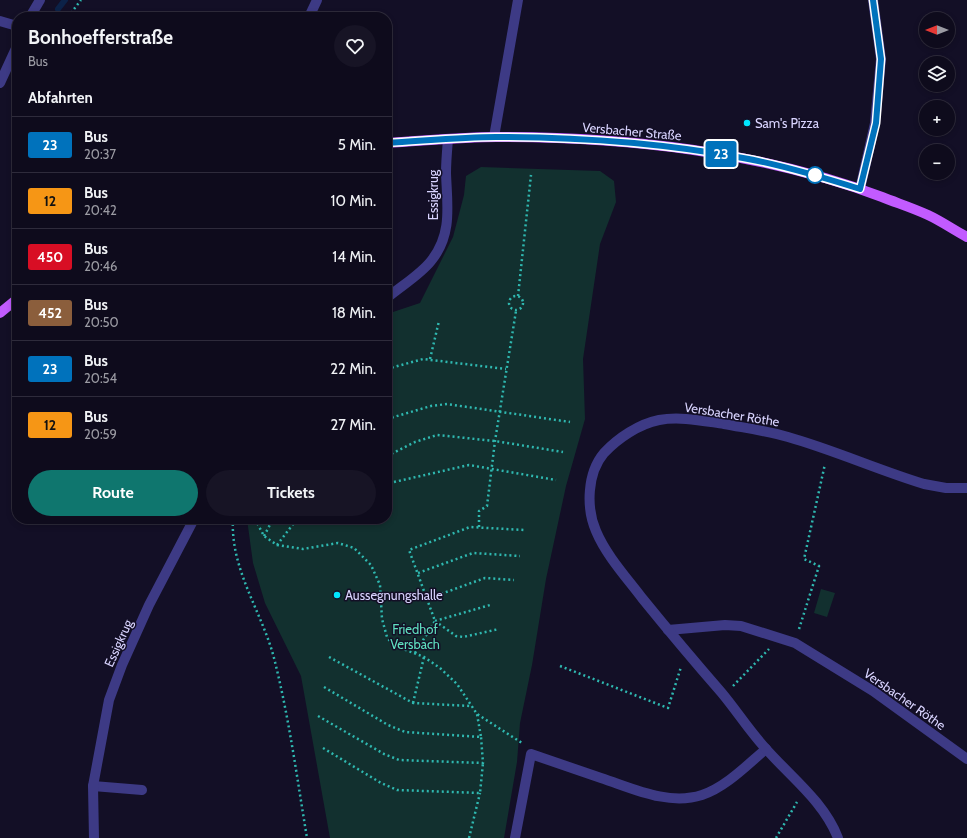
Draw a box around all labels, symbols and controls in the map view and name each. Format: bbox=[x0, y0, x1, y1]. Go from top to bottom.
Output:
north arrow bbox=[919, 12, 955, 48]
map controls bbox=[919, 12, 955, 180]
button: heart bbox=[334, 25, 376, 67]
text: Bonhoefferstraße bbox=[28, 26, 173, 49]
text: Bus bbox=[28, 53, 48, 69]
button: layers bbox=[919, 56, 955, 92]
text: Abfahrten bbox=[28, 89, 93, 107]
button: + bbox=[919, 100, 955, 136]
place label: Sam's Pizza bbox=[755, 115, 820, 131]
marker: Sam's Pizza bbox=[742, 118, 752, 128]
street label: Versbacher Straße bbox=[582, 119, 683, 143]
text: Bus bbox=[84, 128, 108, 146]
text: 23 bbox=[43, 136, 57, 154]
text: 5 Min. bbox=[338, 136, 376, 154]
line badge: 23 bbox=[703, 141, 739, 167]
button: − bbox=[919, 144, 955, 180]
text: 23 bbox=[714, 145, 728, 163]
text: 20:37 bbox=[84, 146, 116, 162]
unlabelled marker bbox=[806, 166, 824, 184]
street label: Essigkrug bbox=[425, 169, 441, 220]
text: Bus bbox=[84, 184, 108, 202]
text: 12 bbox=[44, 192, 56, 210]
text: 10 Min. bbox=[331, 192, 376, 210]
text: 20:42 bbox=[84, 202, 117, 218]
text: Bus bbox=[84, 240, 108, 258]
text: 450 bbox=[37, 248, 63, 266]
text: 14 Min. bbox=[332, 248, 376, 266]
text: 20:46 bbox=[84, 258, 118, 274]
text: Bus bbox=[84, 296, 108, 314]
text: 452 bbox=[38, 304, 62, 322]
text: 18 Min. bbox=[332, 304, 376, 322]
text: 20:50 bbox=[84, 314, 119, 330]
text: Bus bbox=[84, 352, 108, 370]
text: 23 bbox=[43, 360, 57, 378]
text: 22 Min. bbox=[330, 360, 376, 378]
text: 20:54 bbox=[84, 370, 117, 386]
street label: Versbacher Röthe bbox=[683, 399, 781, 429]
text: Bus bbox=[84, 408, 108, 426]
text: 12 bbox=[44, 416, 56, 434]
text: 27 Min. bbox=[331, 416, 376, 434]
text: 20:59 bbox=[84, 426, 117, 442]
button: Route bbox=[28, 470, 198, 516]
button: Tickets bbox=[206, 470, 376, 516]
place label: Aussegnungshalle bbox=[345, 587, 443, 603]
marker: Aussegnungshalle bbox=[332, 590, 342, 600]
street label: Essigkrug bbox=[100, 616, 136, 669]
park label: Friedhof Versbach bbox=[390, 621, 440, 652]
street label: Versbacher Röthe bbox=[861, 665, 949, 733]

